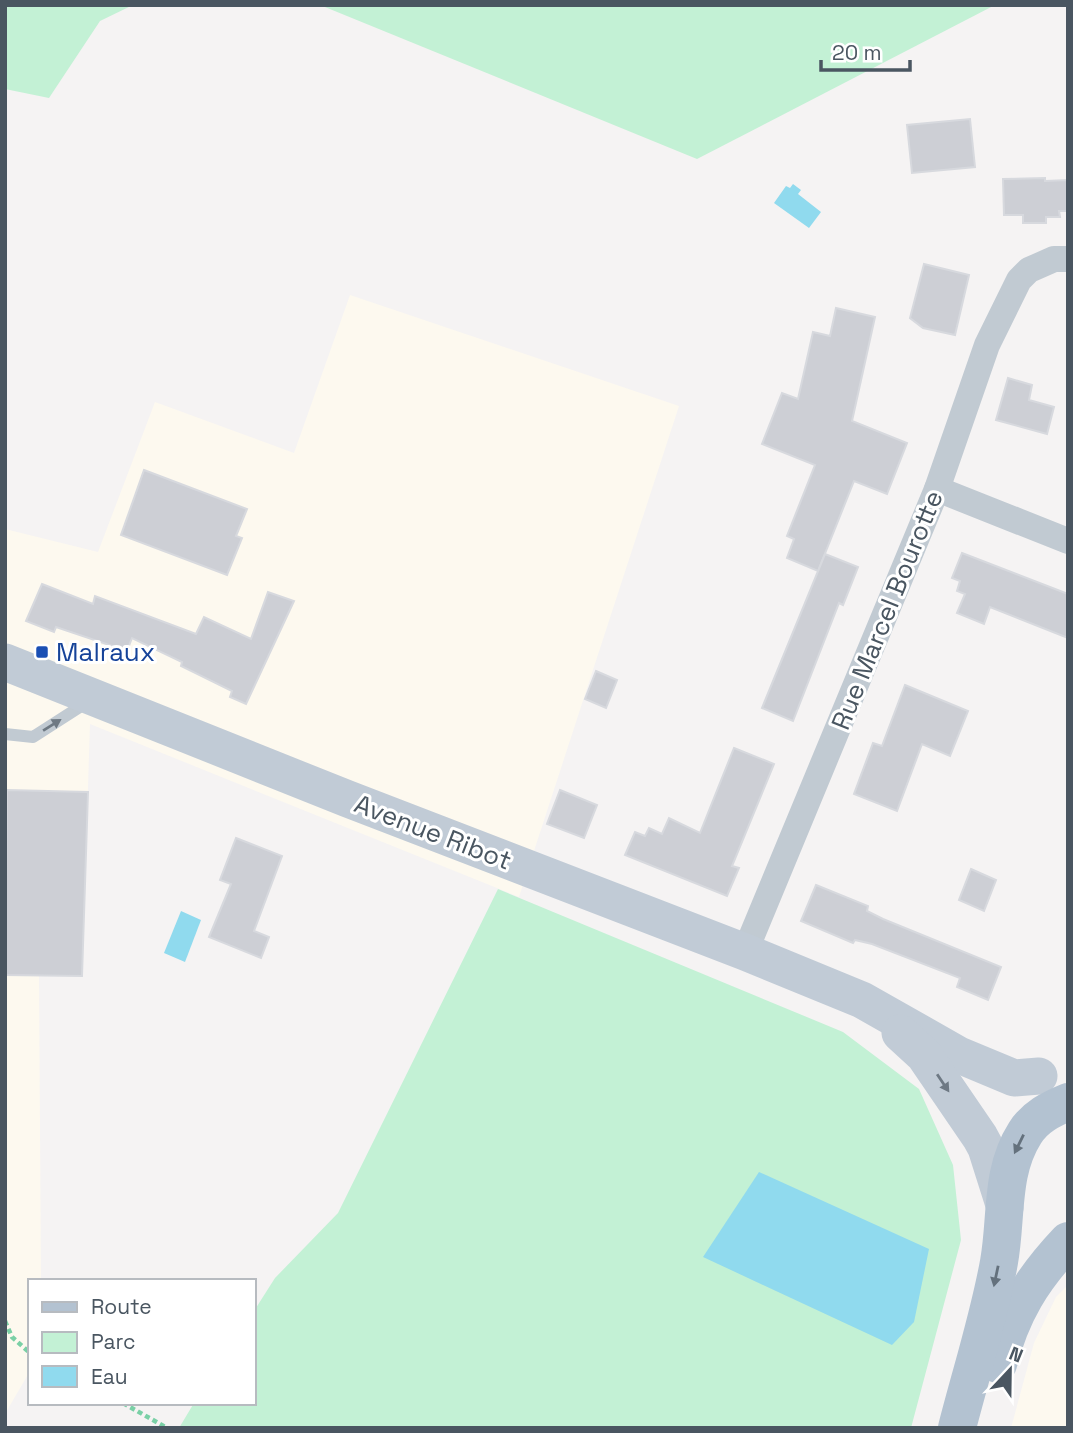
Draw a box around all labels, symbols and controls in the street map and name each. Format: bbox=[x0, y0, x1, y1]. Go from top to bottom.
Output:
scale bar bbox=[821, 28, 910, 72]
text: 20 m bbox=[832, 39, 882, 66]
street label: Rue Marcel Bourotte bbox=[823, 485, 951, 735]
place label: Malraux bbox=[56, 635, 155, 669]
marker: Malraux bbox=[34, 644, 50, 660]
one-way arrow bbox=[42, 718, 62, 731]
street label: Avenue Ribot bbox=[350, 786, 516, 878]
one-way arrow bbox=[937, 1074, 950, 1093]
one-way arrow bbox=[1014, 1134, 1025, 1154]
one-way arrow bbox=[990, 1265, 1001, 1287]
legend bbox=[28, 1279, 256, 1405]
text: Route bbox=[91, 1293, 152, 1320]
text: Parc bbox=[91, 1328, 136, 1355]
north arrow bbox=[975, 1335, 1045, 1405]
text: N bbox=[1006, 1341, 1027, 1369]
text: Eau bbox=[91, 1363, 128, 1390]

